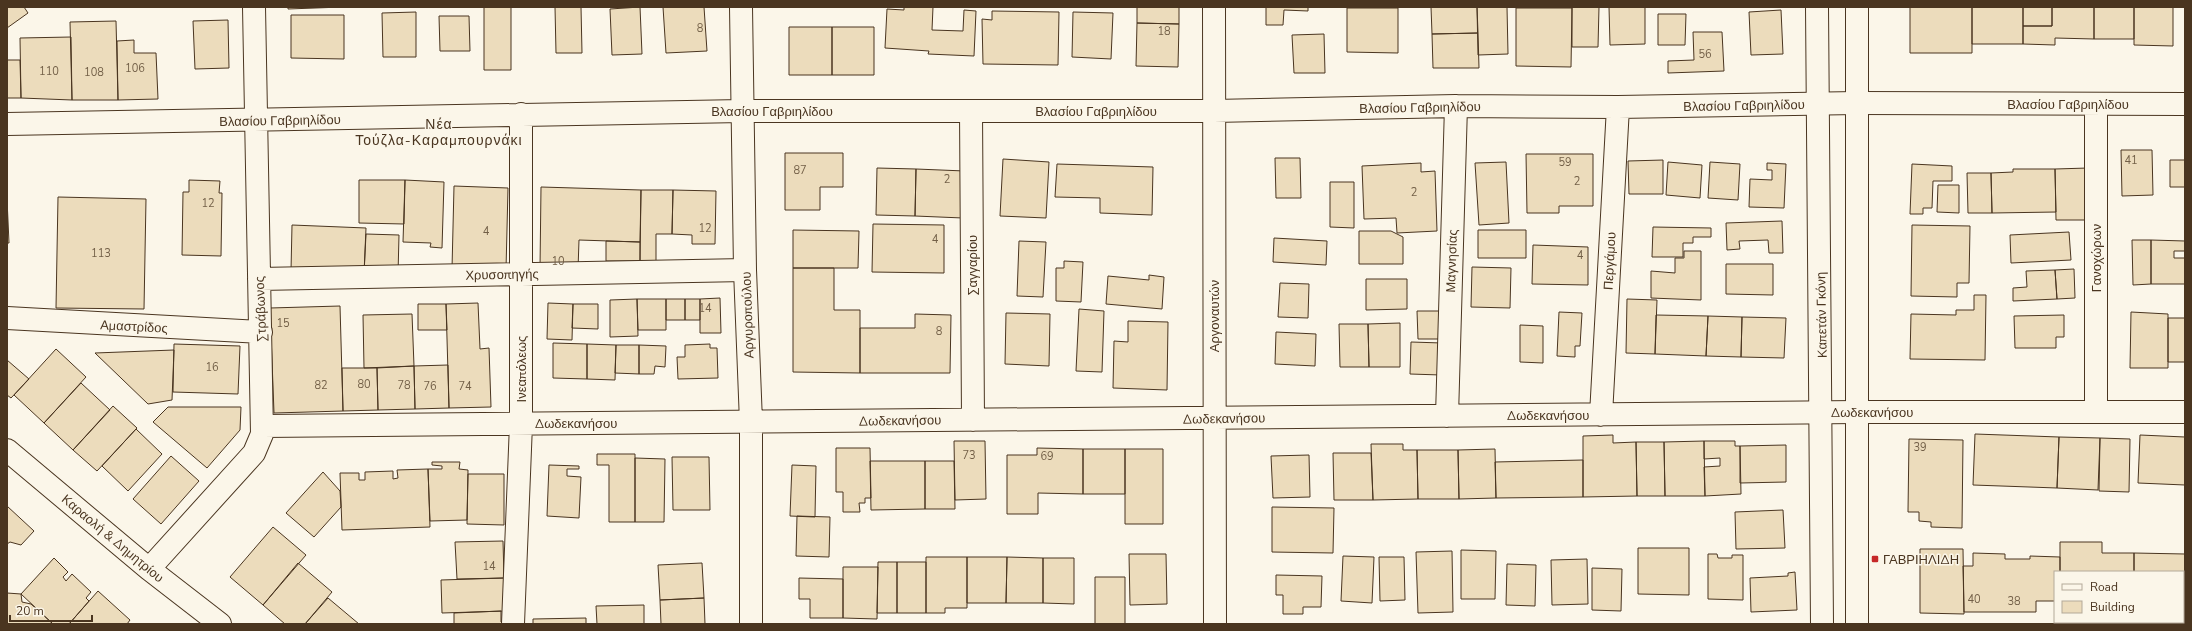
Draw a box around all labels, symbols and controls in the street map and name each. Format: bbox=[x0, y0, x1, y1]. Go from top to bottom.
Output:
house number: 8 bbox=[697, 21, 704, 36]
house number: 18 bbox=[1157, 24, 1171, 39]
house number: 56 bbox=[1698, 47, 1712, 62]
house number: 106 bbox=[125, 61, 145, 76]
house number: 110 bbox=[39, 64, 59, 79]
house number: 108 bbox=[84, 65, 104, 80]
street label: Βλασίου Γαβριηλίδου bbox=[1683, 96, 1805, 116]
street label: Βλασίου Γαβριηλίδου bbox=[2007, 96, 2129, 114]
street label: Βλασίου Γαβριηλίδου bbox=[1359, 98, 1481, 118]
street label: Βλασίου Γαβριηλίδου bbox=[711, 103, 833, 121]
street label: Βλασίου Γαβριηλίδου bbox=[1035, 103, 1157, 121]
street label: Βλασίου Γαβριηλίδου bbox=[219, 111, 341, 131]
district label: Νέα Τούζλα-Καραμπουρνάκι bbox=[355, 115, 523, 150]
house number: 41 bbox=[2124, 153, 2138, 168]
house number: 59 bbox=[1558, 155, 1572, 170]
house number: 87 bbox=[793, 163, 807, 178]
house number: 2 bbox=[944, 172, 950, 187]
house number: 2 bbox=[1574, 174, 1580, 189]
house number: 2 bbox=[1411, 185, 1417, 200]
house number: 12 bbox=[201, 196, 215, 211]
house number: 12 bbox=[698, 221, 712, 236]
house number: 4 bbox=[483, 224, 490, 239]
street label: Γανοχώρων bbox=[2088, 224, 2106, 292]
street label: Μαγνησίας bbox=[1442, 229, 1462, 293]
house number: 4 bbox=[932, 232, 939, 247]
street label: Περγάμου bbox=[1599, 232, 1621, 291]
street label: Σαγγαρίου bbox=[964, 235, 982, 295]
house number: 113 bbox=[91, 246, 111, 261]
house number: 4 bbox=[1577, 248, 1584, 263]
house number: 10 bbox=[551, 254, 565, 269]
street label: Χρυσοπηγής bbox=[465, 265, 539, 285]
street label: Αργυροπούλου bbox=[737, 271, 759, 359]
street label: Καπετάν Γκόνη bbox=[1812, 272, 1832, 358]
street label: Στράβωνος bbox=[251, 276, 271, 342]
street label: Αργοναυτών bbox=[1206, 280, 1224, 352]
house number: 14 bbox=[698, 301, 712, 316]
street label: Αμαστρίδος bbox=[100, 316, 168, 338]
house number: 15 bbox=[276, 316, 290, 331]
house number: 8 bbox=[936, 324, 943, 339]
street label: Ινεαπόλεως bbox=[513, 336, 531, 402]
house number: 16 bbox=[205, 360, 219, 375]
house number: 80 bbox=[357, 377, 371, 392]
house number: 82 bbox=[314, 378, 328, 393]
house number: 78 bbox=[397, 378, 411, 393]
house number: 76 bbox=[423, 379, 437, 394]
house number: 74 bbox=[458, 379, 472, 394]
street label: Δωδεκανήσου bbox=[1831, 404, 1913, 422]
street label: Δωδεκανήσου bbox=[1507, 407, 1589, 425]
street label: Δωδεκανήσου bbox=[1183, 409, 1265, 429]
street label: Δωδεκανήσου bbox=[859, 411, 941, 431]
street label: Δωδεκανήσου bbox=[535, 415, 617, 433]
house number: 39 bbox=[1913, 440, 1927, 455]
house number: 73 bbox=[962, 448, 976, 463]
house number: 69 bbox=[1040, 449, 1054, 464]
street label: Καραολή & Δημητρίου bbox=[57, 491, 167, 587]
place label: ΓΑΒΡΙΗΛΙΔΗ bbox=[1883, 551, 1959, 569]
marker: ΓΑΒΡΙΗΛΙΔΗ bbox=[1870, 554, 1880, 564]
house number: 14 bbox=[482, 559, 496, 574]
legend bbox=[2054, 571, 2184, 623]
text: Road bbox=[2090, 579, 2118, 595]
house number: 40 bbox=[1967, 592, 1981, 607]
house number: 38 bbox=[2007, 594, 2021, 609]
scale bar bbox=[10, 597, 92, 623]
text: Building bbox=[2090, 599, 2135, 615]
text: 20 m bbox=[16, 603, 44, 619]

